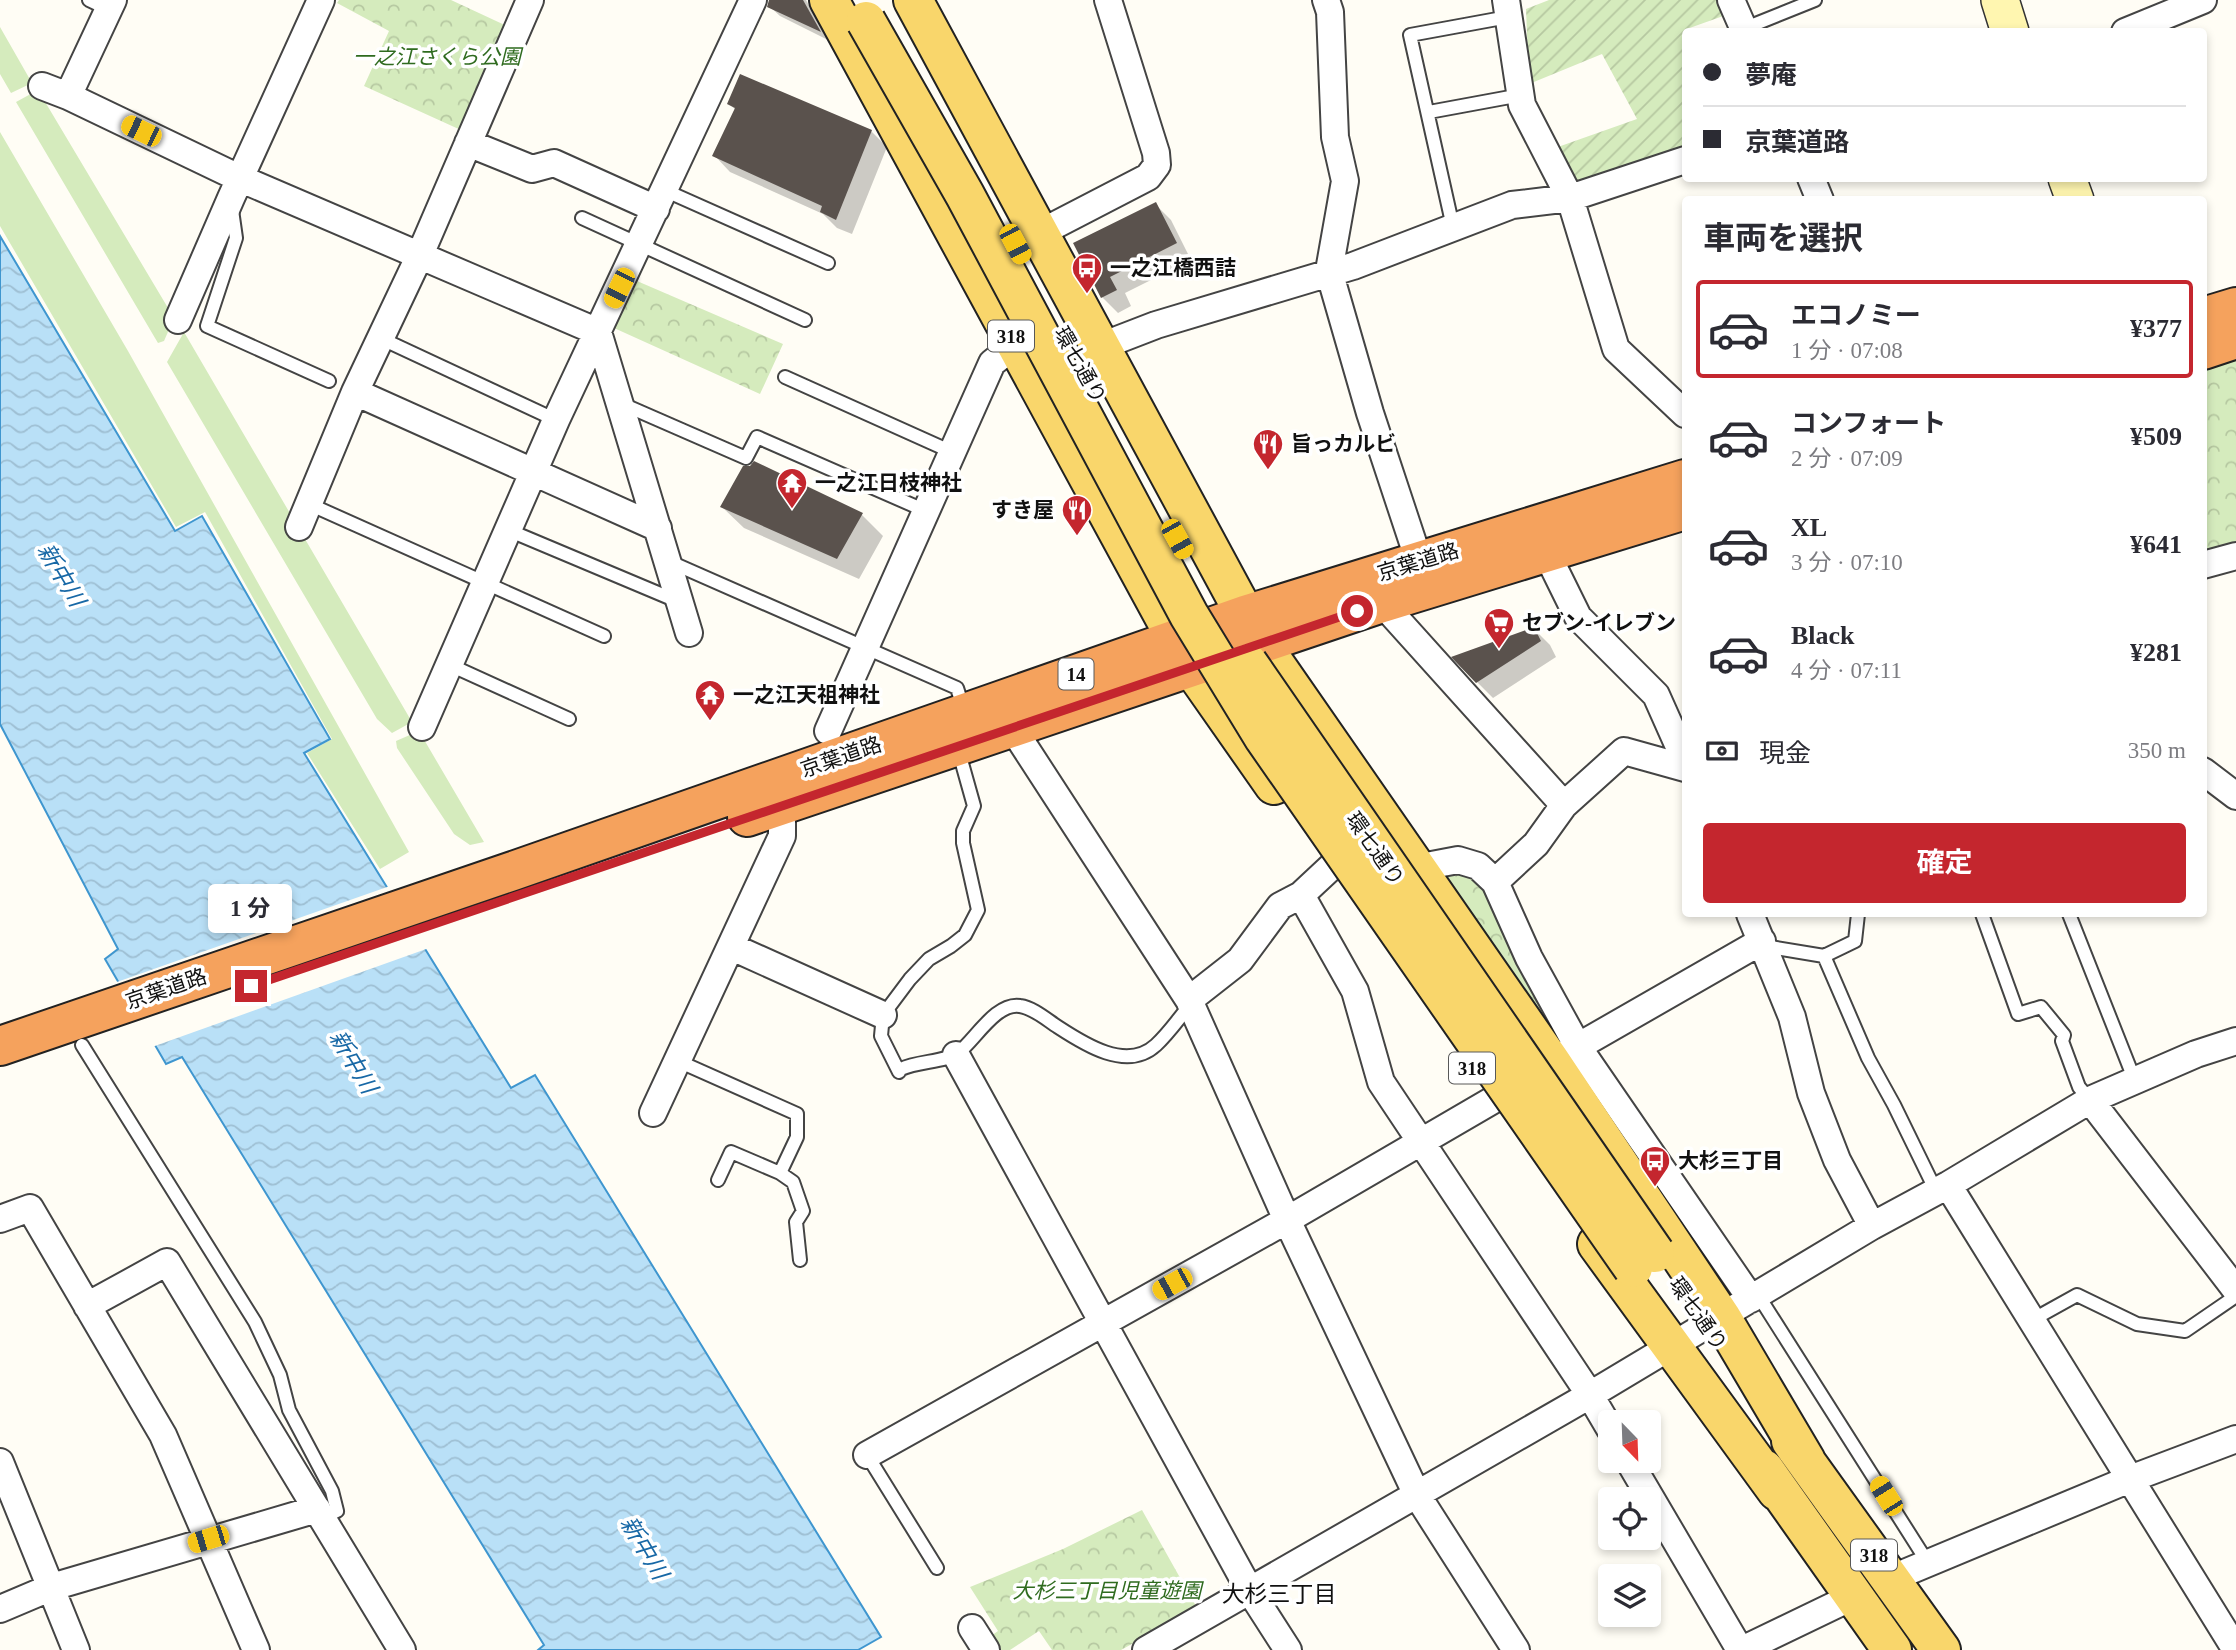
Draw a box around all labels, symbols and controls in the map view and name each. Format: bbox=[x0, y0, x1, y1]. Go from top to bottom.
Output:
park label: 一之江さくら公園 bbox=[353, 45, 524, 69]
text: 夢庵 bbox=[1745, 61, 1797, 90]
car bbox=[118, 112, 165, 150]
text: 京葉道路 bbox=[1745, 128, 1849, 157]
text: 車両を選択 bbox=[1703, 220, 1863, 256]
car bbox=[996, 221, 1035, 267]
bus stop icon: 一之江橋西詰 bbox=[1070, 251, 1104, 295]
place label: 一之江橋西詰 bbox=[1110, 256, 1236, 280]
car bbox=[601, 265, 638, 311]
icon: car bbox=[1707, 298, 1770, 361]
text: エコノミー bbox=[1791, 301, 1921, 330]
text: ¥377 bbox=[2130, 314, 2182, 343]
road number: 318 bbox=[988, 320, 1034, 352]
street label: 環七通り bbox=[1049, 322, 1111, 408]
text: 1 分 · 07:08 bbox=[1791, 338, 1903, 363]
icon: car bbox=[1707, 406, 1770, 469]
text: コンフォート bbox=[1791, 409, 1946, 438]
text: ¥509 bbox=[2130, 422, 2182, 451]
restaurant icon: 旨っカルビ bbox=[1251, 427, 1285, 471]
place label: 旨っカルビ bbox=[1291, 432, 1396, 456]
text: 2 分 · 07:09 bbox=[1791, 446, 1903, 471]
temple icon: 一之江日枝神社 bbox=[775, 466, 809, 510]
place label: 一之江日枝神社 bbox=[815, 471, 962, 495]
restaurant icon: すき屋 bbox=[1060, 493, 1094, 537]
place label: すき屋 bbox=[991, 498, 1054, 522]
text: XL bbox=[1791, 513, 1827, 542]
icon: car bbox=[1707, 514, 1770, 577]
car bbox=[1158, 516, 1197, 562]
text: ¥641 bbox=[2130, 530, 2182, 559]
street label: 京葉道路 bbox=[1374, 538, 1462, 586]
water label: 新中川 bbox=[33, 539, 91, 614]
text: 3 分 · 07:10 bbox=[1791, 550, 1903, 575]
route start bbox=[1341, 595, 1373, 627]
supermarket icon: セブン-イレブン bbox=[1482, 606, 1516, 650]
place label: セブン-イレブン bbox=[1522, 611, 1676, 635]
text: Black bbox=[1791, 621, 1855, 650]
icon: car bbox=[1707, 622, 1770, 685]
text: ¥281 bbox=[2130, 638, 2182, 667]
text: 4 分 · 07:11 bbox=[1791, 658, 1902, 683]
road number: 14 bbox=[1058, 659, 1094, 690]
temple icon: 一之江天祖神社 bbox=[693, 678, 727, 722]
place label: 一之江天祖神社 bbox=[733, 683, 880, 707]
street label: 京葉道路 bbox=[797, 732, 885, 782]
icon: cash bbox=[1703, 732, 1741, 770]
text: 350 m bbox=[2128, 738, 2186, 763]
text: 現金 bbox=[1759, 739, 1811, 768]
street label: 環七通り bbox=[1341, 808, 1409, 890]
button: 確定 bbox=[1703, 823, 2186, 903]
callout: 1 分 bbox=[209, 884, 293, 934]
text: 1 分 bbox=[230, 896, 270, 921]
street label: 京葉道路 bbox=[122, 964, 210, 1014]
route end bbox=[235, 970, 267, 1002]
water label: 新中川 bbox=[325, 1026, 383, 1101]
road number: 318 bbox=[1449, 1052, 1495, 1084]
bus stop icon: 大杉三丁目 bbox=[1638, 1144, 1672, 1188]
place label: 大杉三丁目 bbox=[1678, 1149, 1783, 1173]
car bbox=[1149, 1265, 1196, 1303]
street label: 環七通り bbox=[1664, 1273, 1732, 1355]
north arrow bbox=[1598, 1410, 1661, 1474]
map controls bbox=[1598, 1410, 1661, 1627]
car bbox=[1866, 1473, 1907, 1519]
button: locate bbox=[1598, 1487, 1661, 1550]
water label: 新中川 bbox=[616, 1512, 674, 1587]
car bbox=[185, 1523, 232, 1555]
road number: 318 bbox=[1851, 1540, 1897, 1570]
button: layers bbox=[1598, 1564, 1661, 1627]
park label: 大杉三丁目児童遊園 bbox=[1013, 1579, 1204, 1603]
district label: 大杉三丁目 bbox=[1222, 1582, 1337, 1607]

